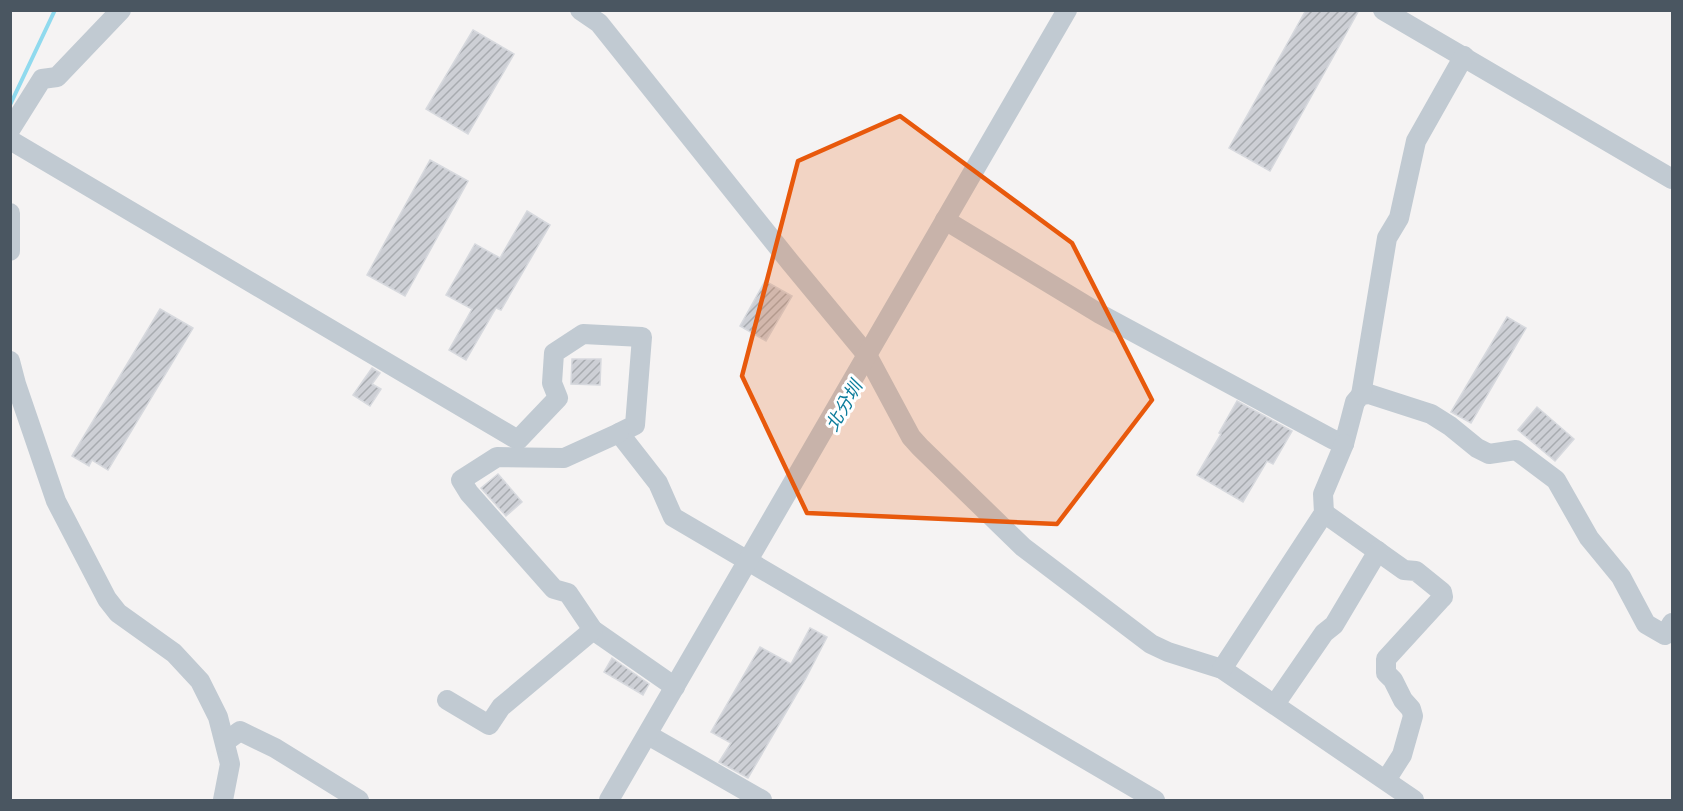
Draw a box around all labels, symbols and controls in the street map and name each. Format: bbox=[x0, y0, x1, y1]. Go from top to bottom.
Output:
water label: 北分圳 bbox=[822, 375, 870, 436]

